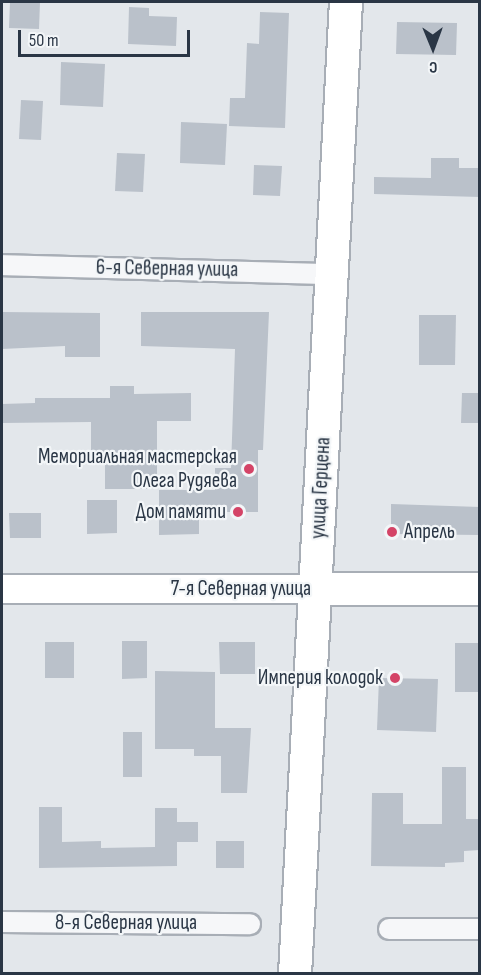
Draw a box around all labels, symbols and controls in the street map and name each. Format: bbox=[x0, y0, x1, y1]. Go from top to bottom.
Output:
scale bar bbox=[21, 18, 194, 56]
north arrow bbox=[403, 18, 463, 78]
text: 50 m bbox=[29, 30, 59, 51]
text: С bbox=[429, 57, 438, 76]
street label: 6-я Северная улица bbox=[96, 255, 238, 283]
street label: улица Герцена bbox=[306, 437, 336, 539]
place label: Мемориальная мастерская Олега Рудяева bbox=[38, 444, 237, 494]
marker: Мемориальная мастерская Олега Рудяева bbox=[242, 462, 256, 476]
place label: Дом памяти bbox=[136, 499, 226, 525]
marker: Дом памяти bbox=[231, 505, 245, 519]
place label: Апрель bbox=[404, 519, 455, 545]
marker: Апрель bbox=[385, 525, 399, 539]
street label: 7-я Северная улица bbox=[171, 576, 311, 602]
place label: Империя колодок bbox=[258, 665, 383, 691]
marker: Империя колодок bbox=[388, 671, 402, 685]
street label: 8-я Северная улица bbox=[55, 910, 197, 936]

